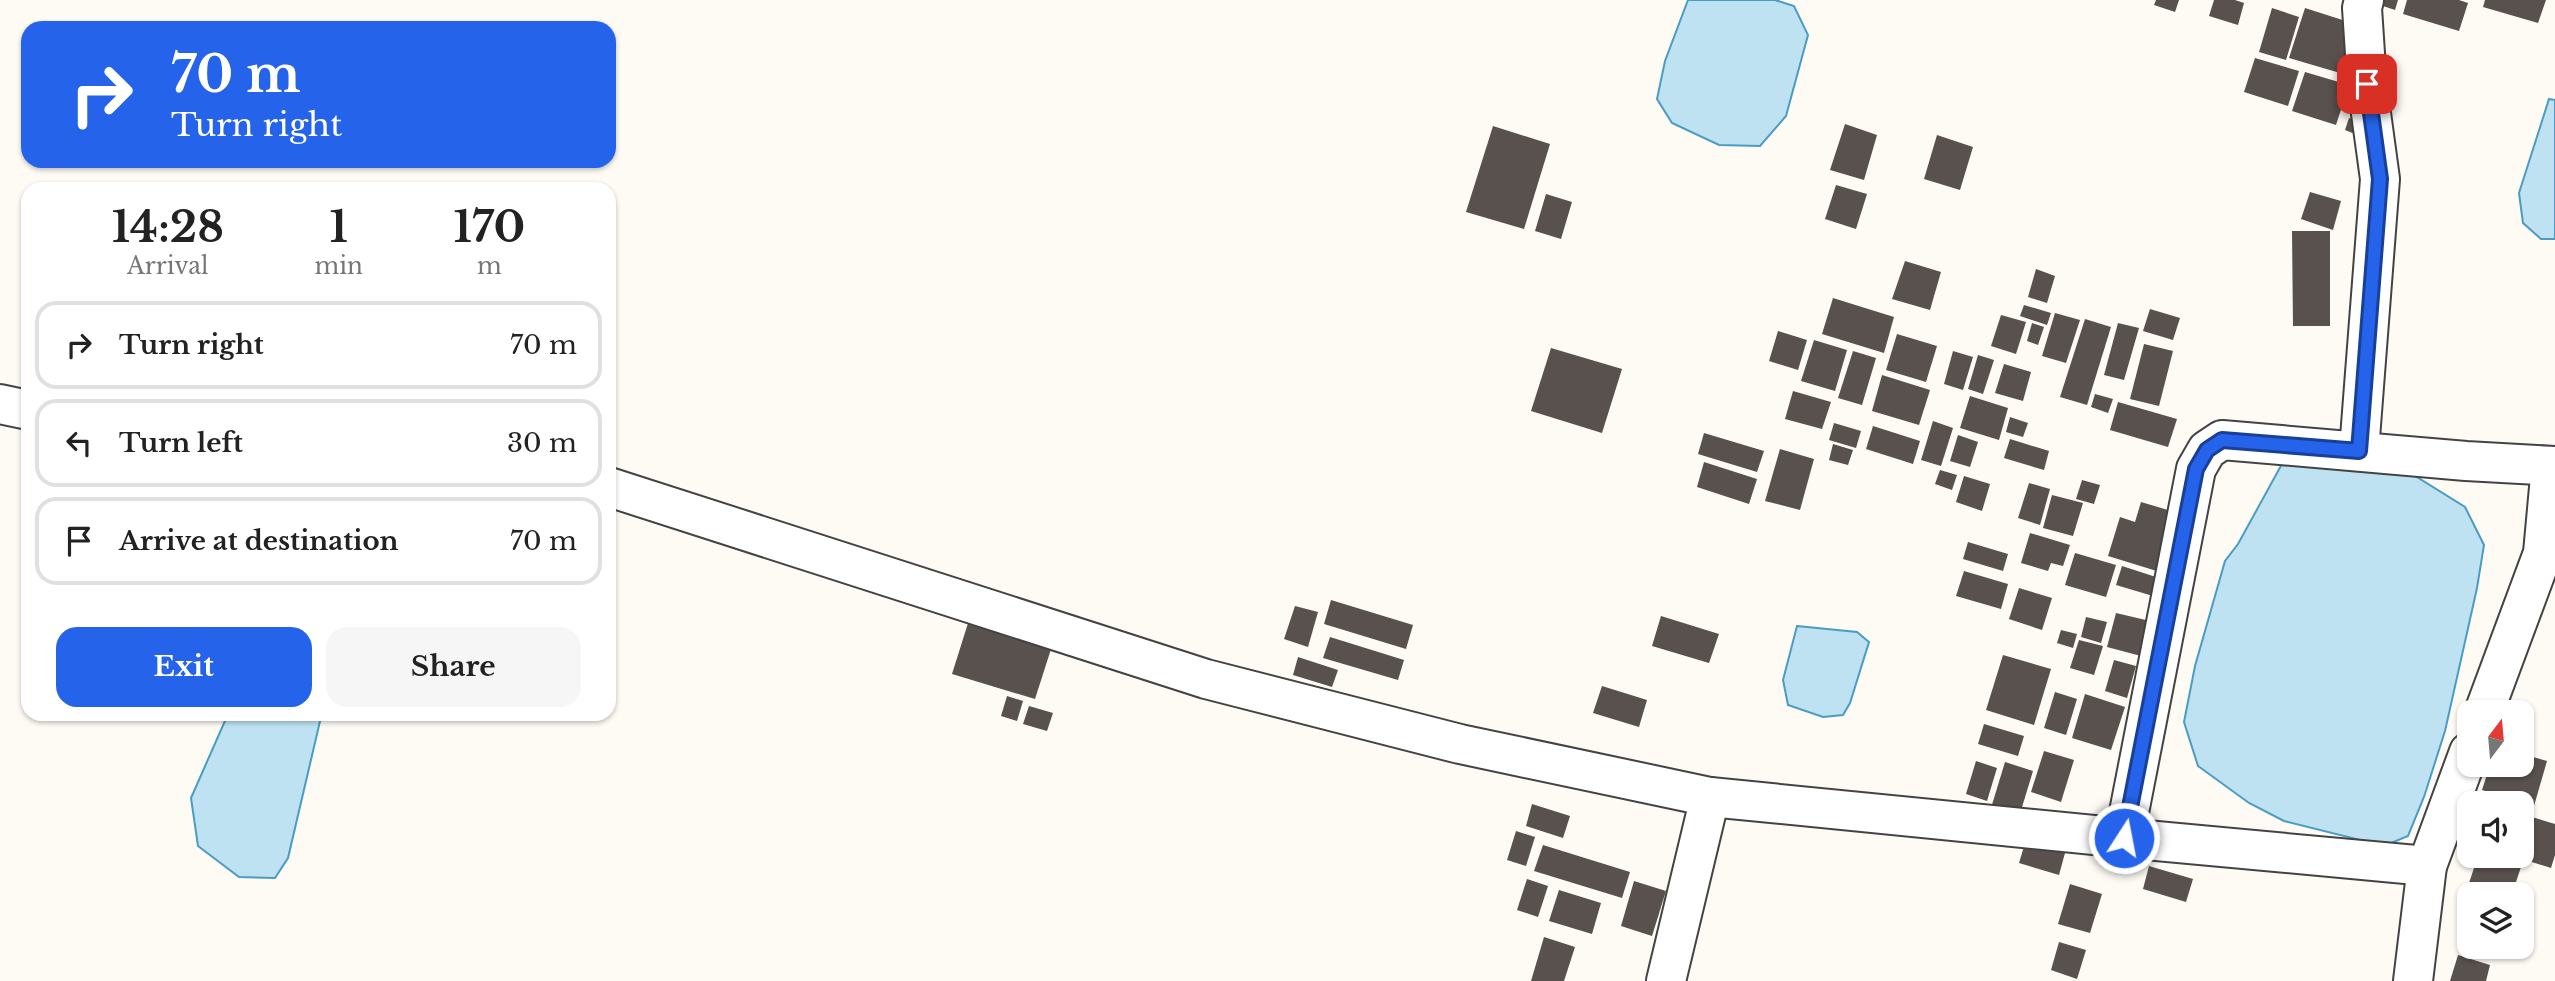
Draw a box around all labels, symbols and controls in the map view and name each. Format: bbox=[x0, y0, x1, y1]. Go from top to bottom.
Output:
text: 70 m bbox=[171, 44, 301, 105]
icon: right bbox=[56, 49, 147, 140]
pin bbox=[2337, 54, 2397, 114]
icon: arrive bbox=[2348, 65, 2386, 103]
text: Turn right bbox=[171, 105, 342, 145]
text: 14:28 bbox=[112, 201, 224, 253]
text: 1 bbox=[330, 201, 348, 253]
text: 170 bbox=[454, 201, 525, 253]
text: Arrival bbox=[127, 252, 208, 280]
text: min bbox=[315, 252, 363, 280]
text: m bbox=[477, 252, 502, 280]
icon: right bbox=[60, 326, 98, 364]
text: Turn right bbox=[119, 329, 264, 361]
text: 70 m bbox=[510, 329, 577, 361]
icon: left bbox=[60, 424, 98, 462]
text: Turn left bbox=[119, 427, 243, 459]
text: 30 m bbox=[507, 427, 577, 459]
icon: arrive bbox=[60, 522, 98, 560]
text: Arrive at destination bbox=[119, 525, 399, 557]
text: 70 m bbox=[510, 525, 577, 557]
button: Exit bbox=[56, 627, 312, 707]
button: Share bbox=[326, 627, 581, 707]
north arrow bbox=[2457, 700, 2534, 777]
map controls bbox=[2457, 700, 2534, 959]
button: sound bbox=[2457, 791, 2534, 868]
position arrow bbox=[2087, 801, 2161, 875]
button: layers bbox=[2457, 882, 2534, 959]

